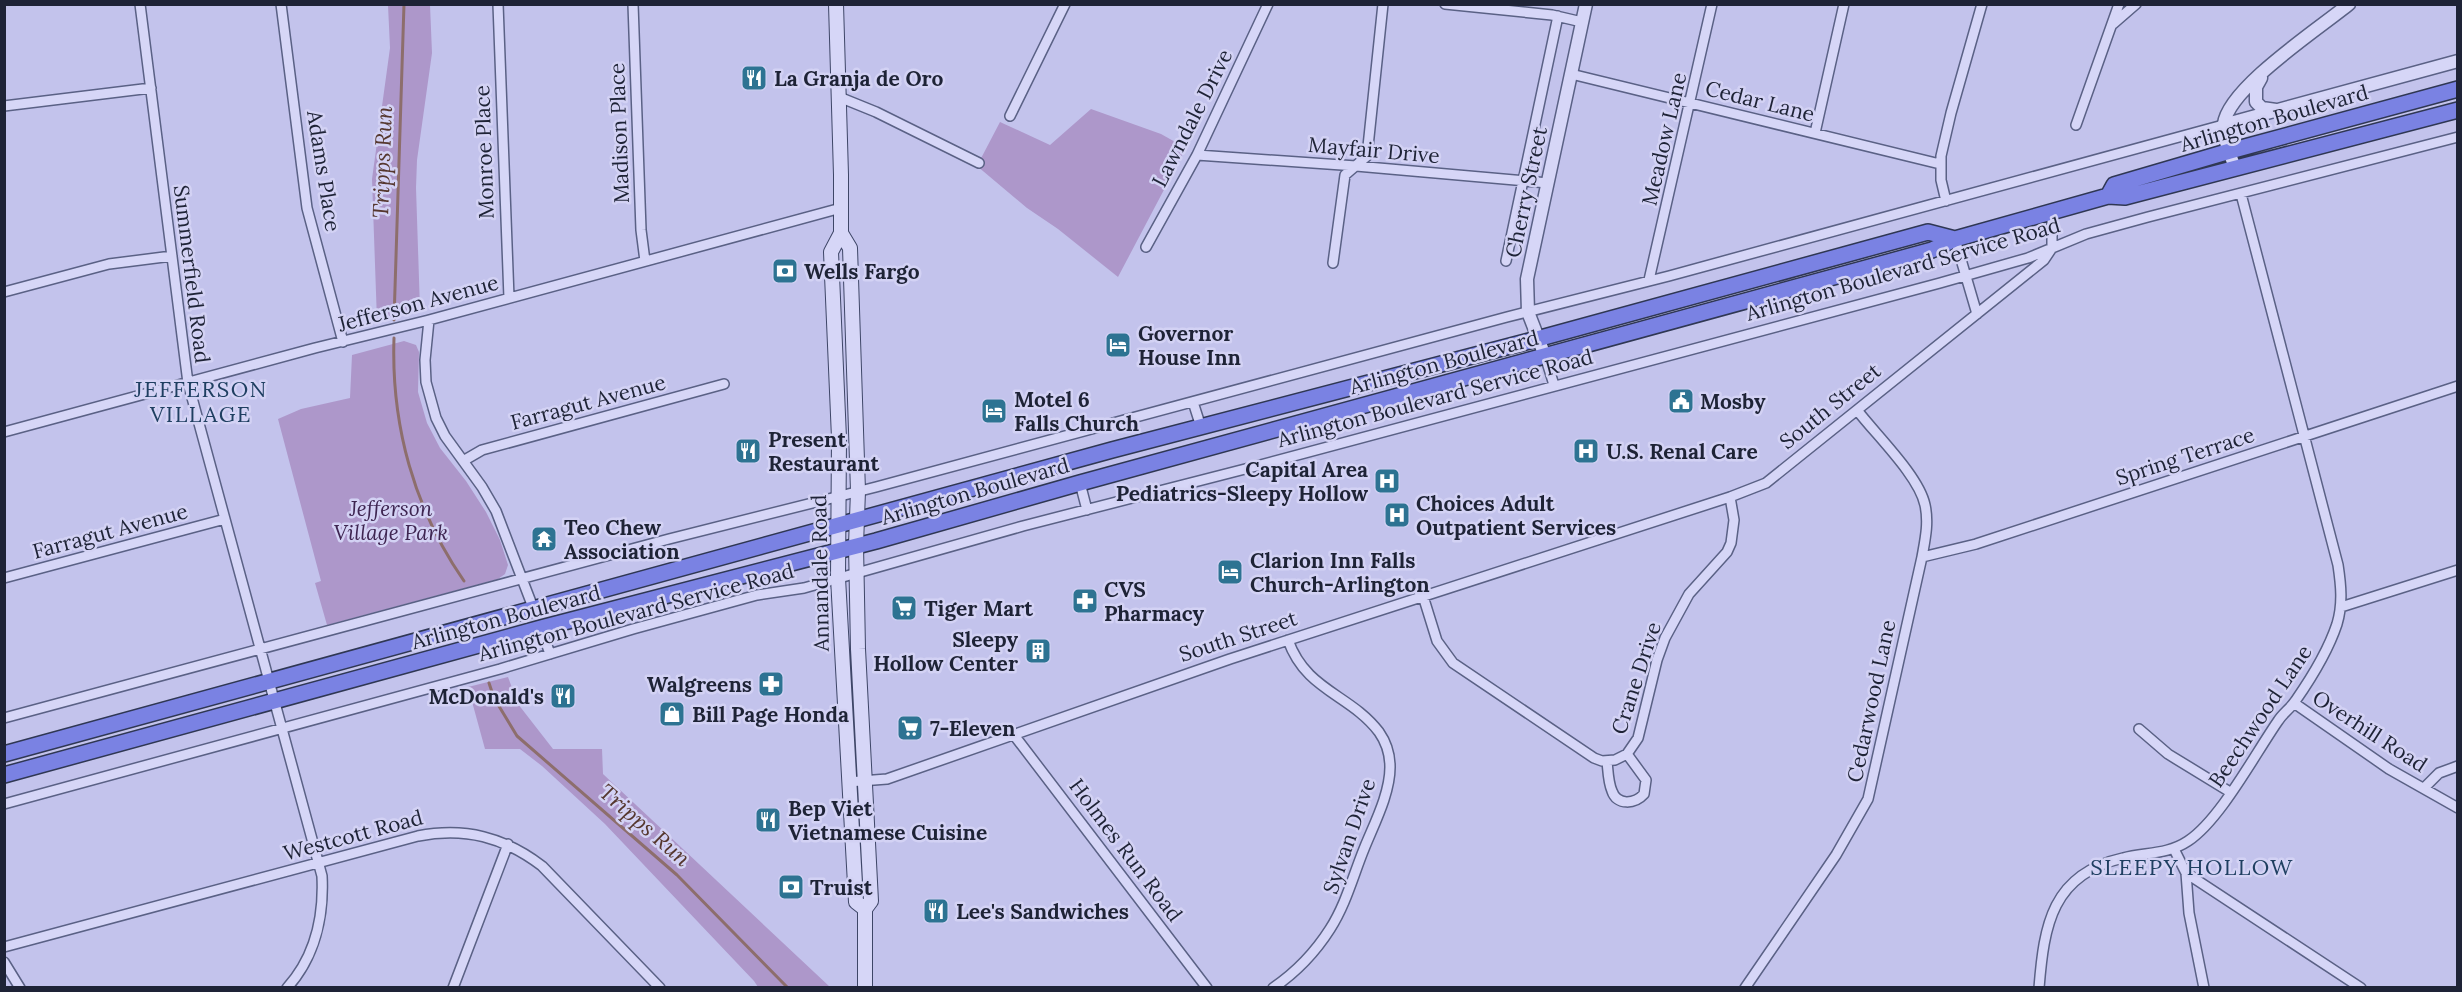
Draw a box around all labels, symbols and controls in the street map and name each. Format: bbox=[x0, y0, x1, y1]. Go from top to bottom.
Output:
street label: Lawndale Drive bbox=[1146, 44, 1238, 192]
street label: Madison Place bbox=[603, 62, 635, 204]
restaurant icon: La Granja de Oro bbox=[739, 63, 769, 93]
place label: La Granja de Oro bbox=[774, 65, 943, 92]
street label: Meadow Lane bbox=[1636, 70, 1692, 208]
street label: Cedar Lane bbox=[1703, 74, 1817, 128]
street label: Arlington Boulevard bbox=[2176, 78, 2371, 158]
street label: Monroe Place bbox=[468, 85, 500, 219]
water label: Tripps Run bbox=[366, 105, 398, 218]
street label: Adams Place bbox=[301, 108, 347, 233]
street label: Cherry Street bbox=[1499, 123, 1553, 260]
street label: Mayfair Drive bbox=[1307, 131, 1441, 169]
street label: Summerfield Road bbox=[168, 183, 216, 365]
street label: Arlington Boulevard Service Road bbox=[1742, 211, 2063, 327]
bank icon: Wells Fargo bbox=[770, 256, 800, 286]
place label: Wells Fargo bbox=[804, 258, 920, 285]
street label: Jefferson Avenue bbox=[334, 269, 501, 338]
place label: Governor House Inn bbox=[1138, 320, 1241, 371]
street label: Arlington Boulevard bbox=[1346, 324, 1541, 400]
hotel icon: Governor House Inn bbox=[1103, 330, 1133, 360]
street label: Arlington Boulevard Service Road bbox=[1273, 343, 1596, 453]
street label: South Street bbox=[1774, 356, 1887, 455]
street label: Farragut Avenue bbox=[507, 368, 669, 436]
district label: JEFFERSON VILLAGE bbox=[133, 375, 268, 428]
place label: Motel 6 Falls Church bbox=[1014, 386, 1139, 437]
public building icon: Mosby bbox=[1666, 386, 1696, 416]
place label: Mosby bbox=[1700, 388, 1766, 415]
hotel icon: Motel 6 Falls Church bbox=[979, 396, 1009, 426]
street label: Spring Terrace bbox=[2112, 421, 2258, 491]
place label: Present Restaurant bbox=[768, 426, 880, 477]
restaurant icon: Present Restaurant bbox=[733, 436, 763, 466]
hospital icon: U.S. Renal Care bbox=[1571, 436, 1601, 466]
place label: U.S. Renal Care bbox=[1606, 438, 1758, 465]
street label: Arlington Boulevard bbox=[877, 451, 1072, 531]
place label: Capital Area Pediatrics-Sleepy Hollow bbox=[1116, 456, 1368, 507]
hospital icon: Capital Area Pediatrics-Sleepy Hollow bbox=[1372, 466, 1402, 496]
place label: Choices Adult Outpatient Services bbox=[1416, 490, 1616, 541]
street label: Annandale Road bbox=[805, 494, 835, 653]
park label: Jefferson Village Park bbox=[334, 495, 448, 546]
street label: Farragut Avenue bbox=[29, 497, 191, 565]
hospital icon: Choices Adult Outpatient Services bbox=[1382, 500, 1412, 530]
place label: Teo Chew Association bbox=[564, 514, 680, 565]
temple icon: Teo Chew Association bbox=[529, 524, 559, 554]
place label: Clarion Inn Falls Church-Arlington bbox=[1250, 547, 1430, 598]
hotel icon: Clarion Inn Falls Church-Arlington bbox=[1215, 557, 1245, 587]
street label: Arlington Boulevard Service Road bbox=[475, 558, 797, 666]
place label: CVS Pharmacy bbox=[1104, 576, 1205, 627]
street label: Arlington Boulevard bbox=[409, 580, 603, 654]
pharmacy icon: CVS Pharmacy bbox=[1070, 586, 1100, 616]
supermarket icon: Tiger Mart bbox=[889, 593, 919, 623]
place label: Tiger Mart bbox=[924, 595, 1033, 622]
street label: South Street bbox=[1176, 604, 1301, 668]
street label: Cedarwood Lane bbox=[1841, 617, 1901, 785]
street label: Crane Drive bbox=[1605, 618, 1667, 738]
place label: Sleepy Hollow Center bbox=[873, 626, 1018, 677]
building icon: Sleepy Hollow Center bbox=[1023, 636, 1053, 666]
street label: Beechwood Lane bbox=[2202, 640, 2318, 792]
pharmacy icon: Walgreens bbox=[756, 669, 786, 699]
place label: Walgreens bbox=[647, 671, 752, 698]
restaurant icon: McDonald's bbox=[548, 681, 578, 711]
place label: McDonald's bbox=[428, 683, 544, 710]
street label: Overhill Road bbox=[2307, 684, 2433, 778]
shop icon: Bill Page Honda bbox=[657, 699, 687, 729]
place label: Bill Page Honda bbox=[692, 701, 849, 728]
supermarket icon: 7-Eleven bbox=[895, 713, 925, 743]
place label: 7-Eleven bbox=[930, 715, 1016, 742]
street label: Holmes Run Road bbox=[1063, 773, 1189, 927]
street label: Sylvan Drive bbox=[1317, 775, 1381, 897]
water label: Tripps Run bbox=[594, 778, 697, 873]
place label: Bep Viet Vietnamese Cuisine bbox=[788, 795, 987, 846]
street label: Westcott Road bbox=[280, 803, 426, 867]
restaurant icon: Bep Viet Vietnamese Cuisine bbox=[753, 805, 783, 835]
district label: SLEEPY HOLLOW bbox=[2090, 853, 2294, 881]
bank icon: Truist bbox=[776, 872, 806, 902]
place label: Truist bbox=[810, 874, 873, 901]
restaurant icon: Lee's Sandwiches bbox=[921, 896, 951, 926]
place label: Lee's Sandwiches bbox=[956, 898, 1129, 925]

